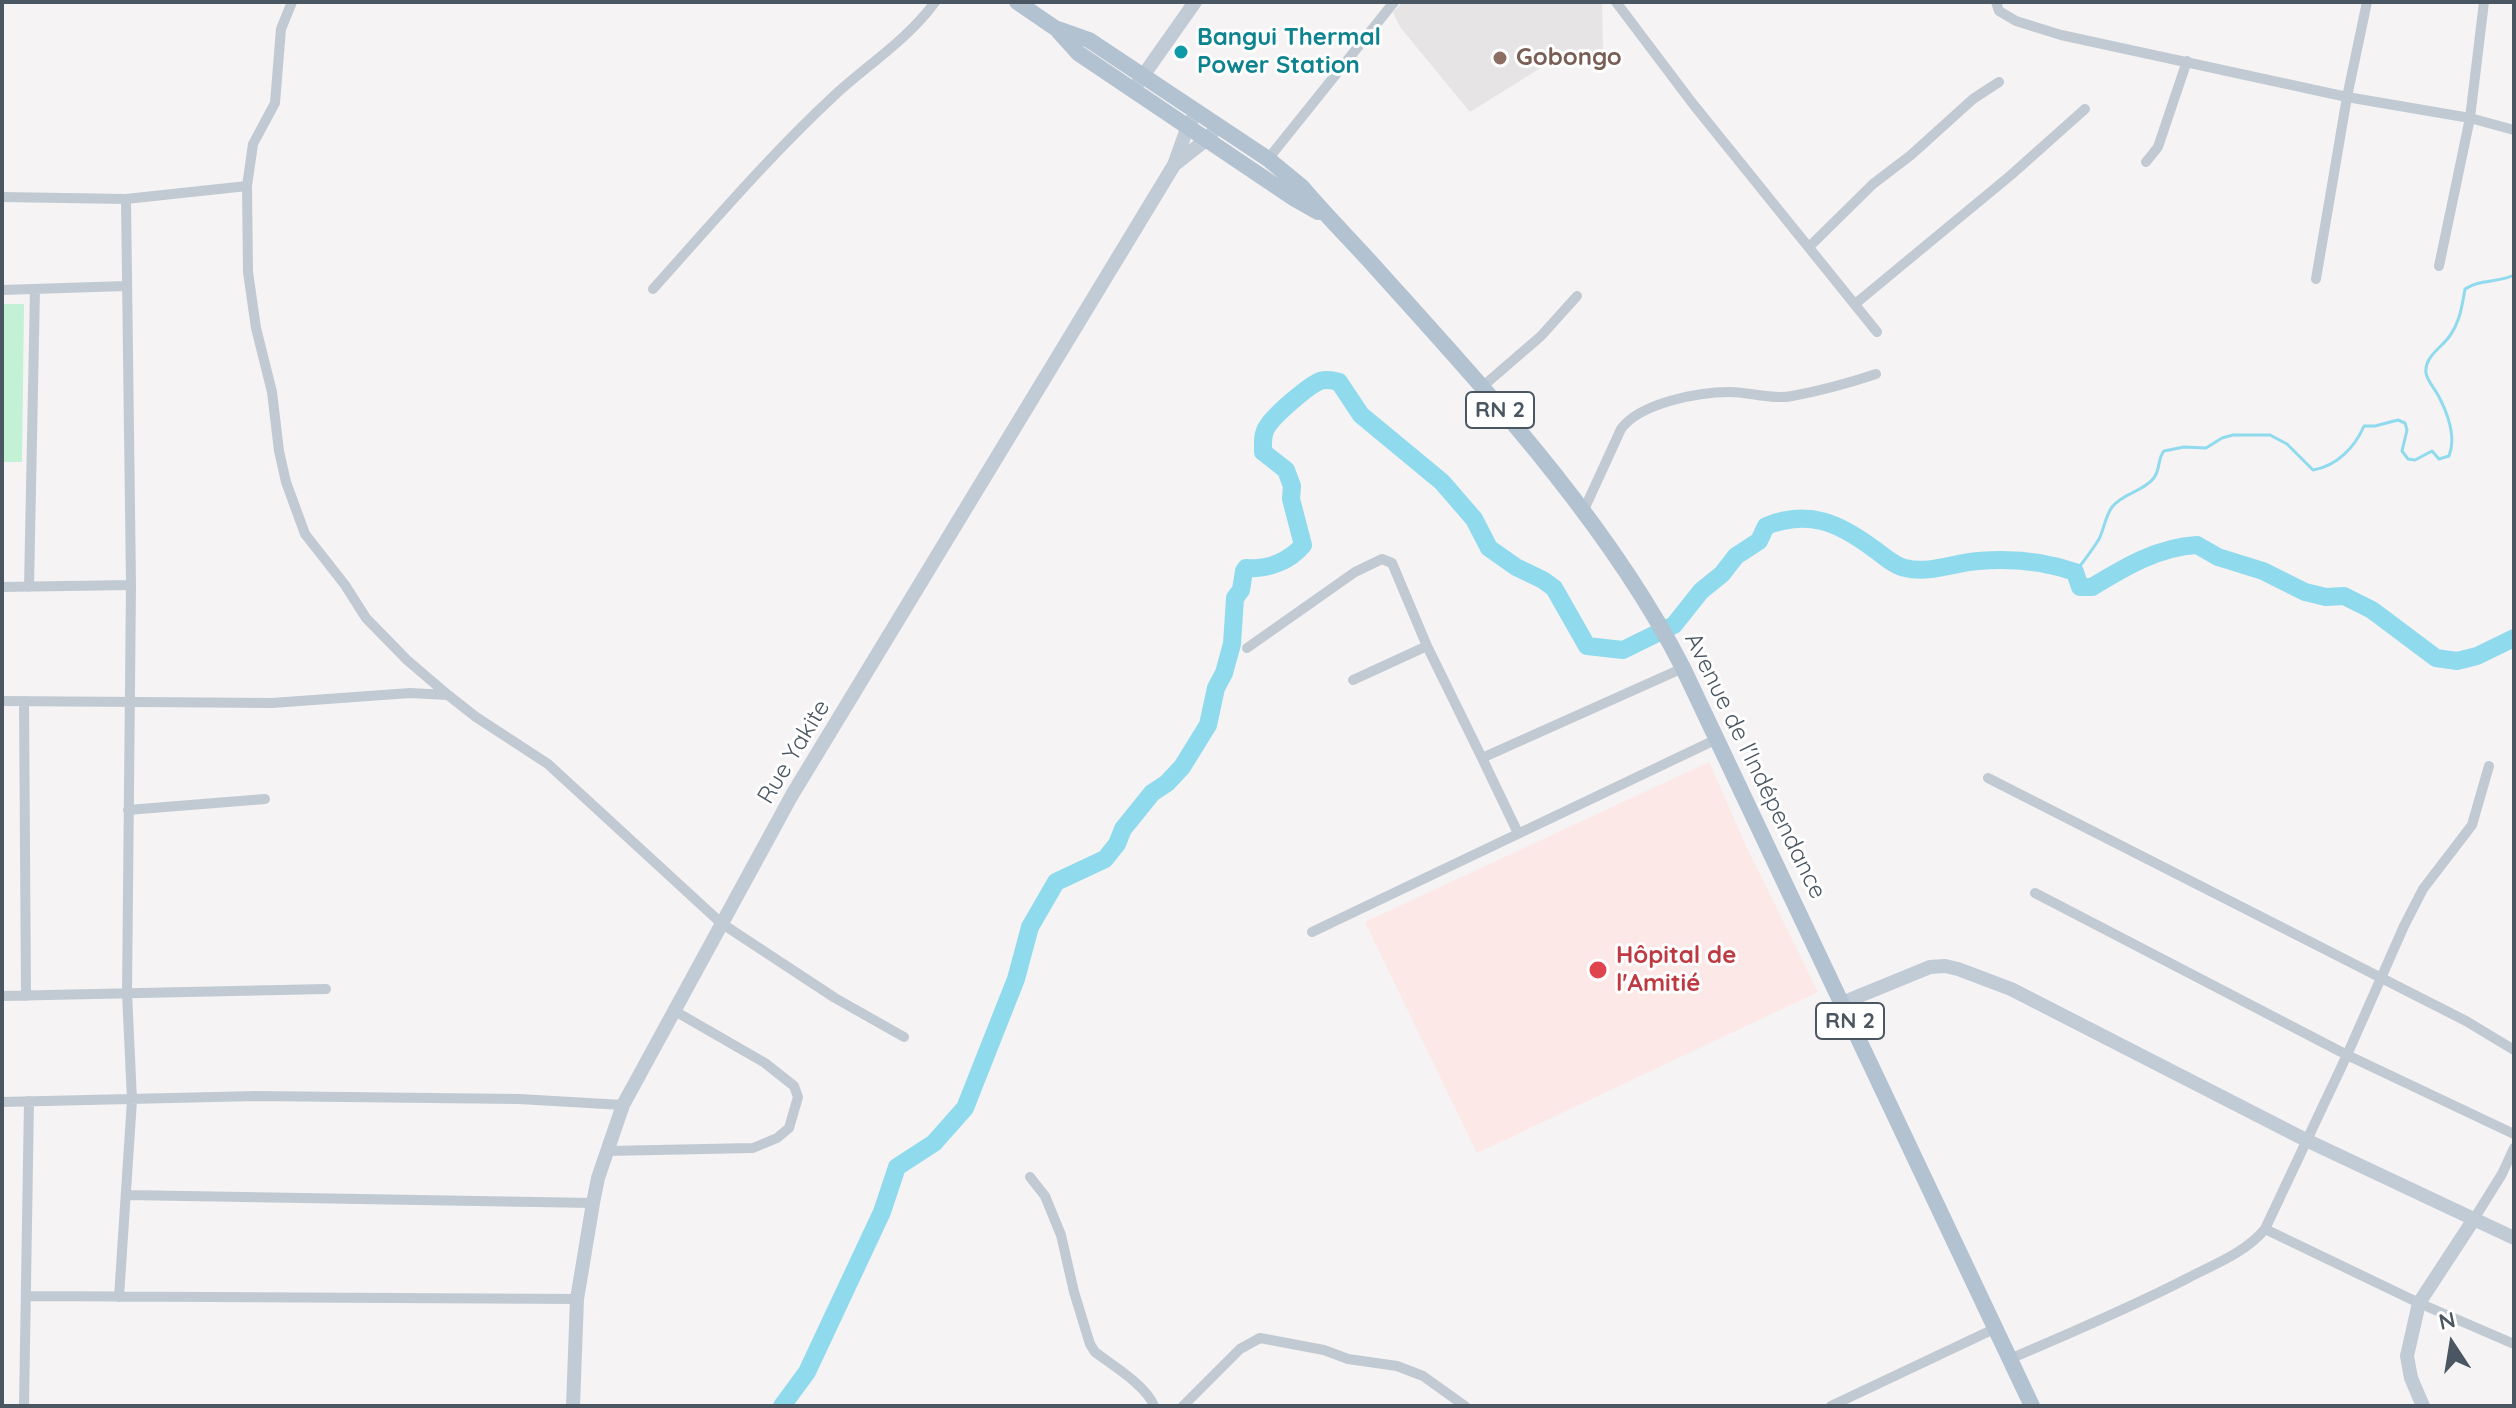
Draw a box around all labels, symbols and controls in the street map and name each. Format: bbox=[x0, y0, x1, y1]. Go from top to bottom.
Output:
place label: Bangui Thermal Power Station bbox=[1197, 24, 1381, 80]
marker: Bangui Thermal Power Station bbox=[1172, 43, 1190, 61]
place label: Gobongo bbox=[1516, 44, 1622, 72]
marker: Gobongo bbox=[1491, 49, 1509, 67]
road number: RN 2 bbox=[1466, 392, 1534, 428]
street label: Avenue de l'Indépendance bbox=[1678, 628, 1832, 904]
street label: Rue Yakite bbox=[752, 695, 836, 809]
place label: Hôpital de l'Amitié bbox=[1616, 942, 1736, 998]
marker: Hôpital de l'Amitié bbox=[1587, 959, 1609, 981]
road number: RN 2 bbox=[1816, 1003, 1884, 1039]
north arrow bbox=[2412, 1304, 2492, 1384]
text: N bbox=[2436, 1305, 2458, 1336]

